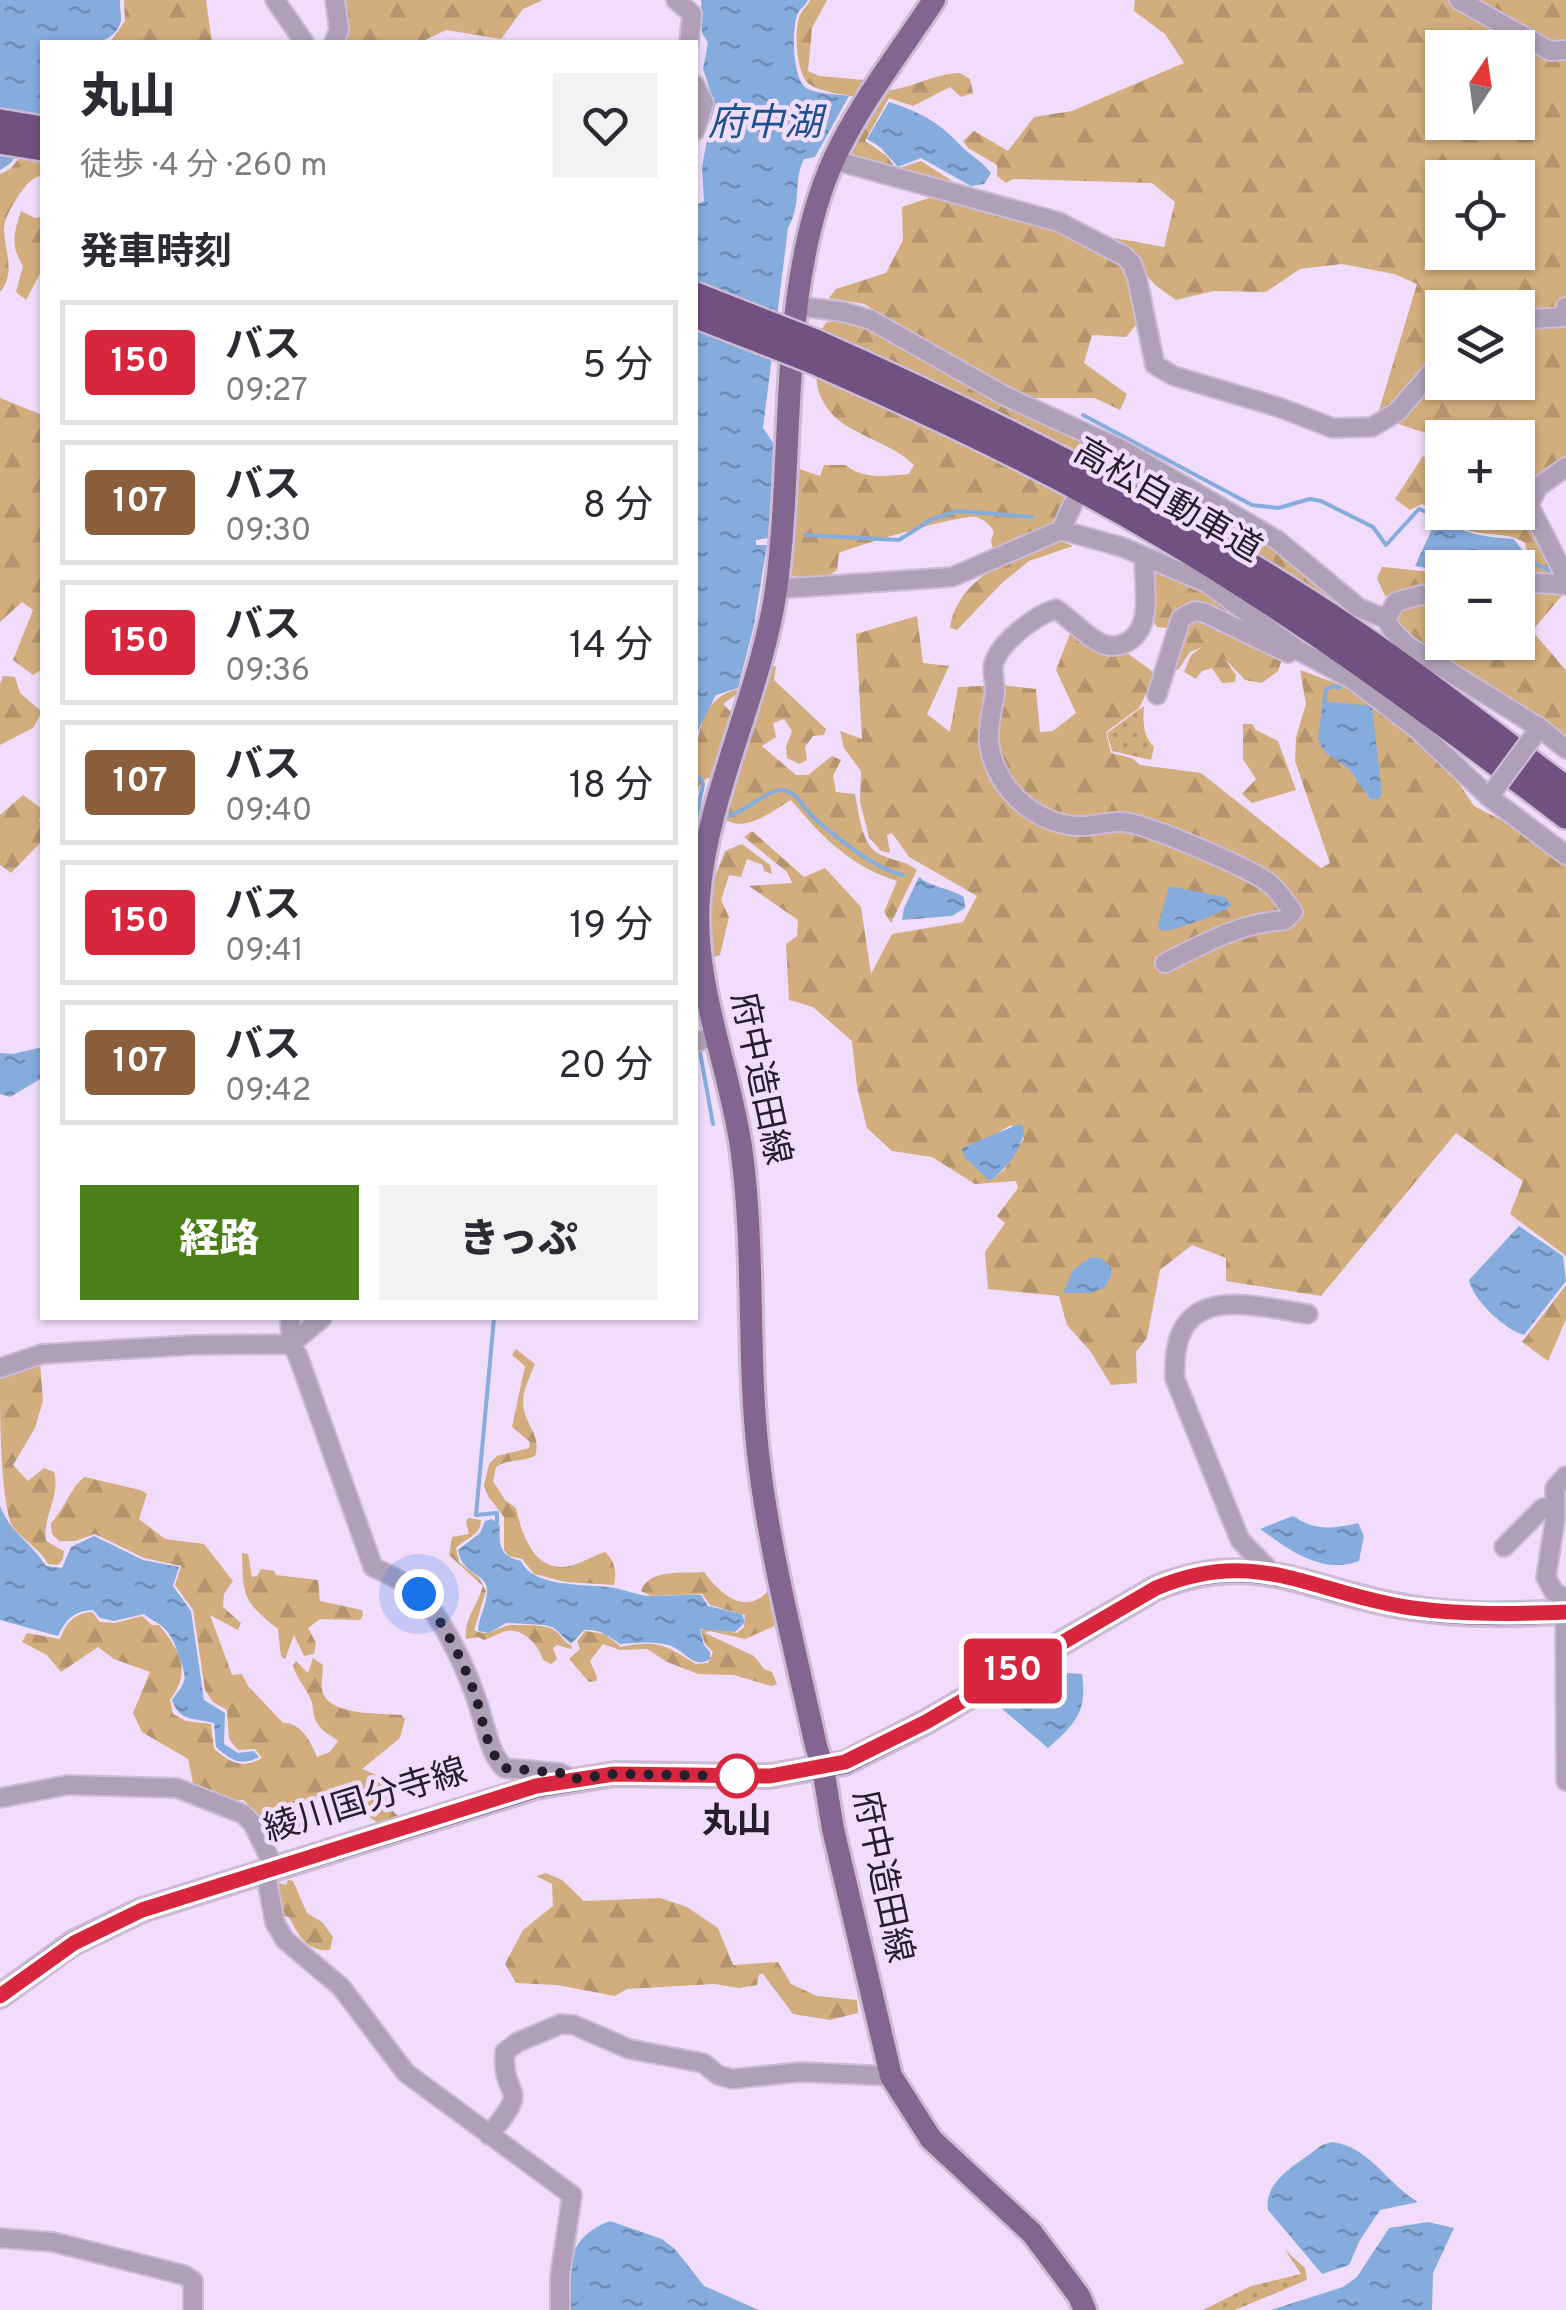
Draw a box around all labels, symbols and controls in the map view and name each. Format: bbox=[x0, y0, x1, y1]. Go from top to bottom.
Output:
north arrow bbox=[1425, 30, 1535, 140]
map controls bbox=[1425, 30, 1535, 660]
text: 丸山 bbox=[80, 70, 176, 130]
button: heart bbox=[553, 73, 658, 178]
water label: 府中湖 bbox=[708, 101, 827, 150]
text: 徒歩 · 4 分 · 260 m bbox=[80, 147, 327, 187]
button: locate bbox=[1425, 160, 1535, 270]
text: 発車時刻 bbox=[80, 230, 232, 279]
button: layers bbox=[1425, 290, 1535, 400]
text: バス bbox=[225, 323, 301, 372]
text: 150 bbox=[111, 340, 169, 384]
text: 5 分 bbox=[582, 343, 653, 392]
text: 09:27 bbox=[225, 372, 308, 412]
button: + bbox=[1425, 420, 1535, 530]
street label: 高松自動車道 bbox=[1065, 430, 1269, 574]
text: バス bbox=[225, 463, 301, 512]
text: 107 bbox=[112, 480, 168, 524]
text: 8 分 bbox=[583, 483, 653, 532]
text: 09:30 bbox=[225, 512, 311, 552]
button: − bbox=[1425, 550, 1535, 660]
text: バス bbox=[225, 603, 301, 652]
text: 150 bbox=[111, 620, 169, 664]
text: 14 分 bbox=[569, 623, 653, 672]
text: 09:36 bbox=[225, 652, 310, 692]
text: バス bbox=[225, 743, 301, 792]
text: 107 bbox=[112, 760, 168, 804]
text: 18 分 bbox=[569, 763, 653, 812]
text: 09:40 bbox=[225, 792, 312, 832]
text: バス bbox=[225, 883, 301, 932]
text: 150 bbox=[111, 900, 169, 944]
text: 19 分 bbox=[569, 903, 653, 952]
text: 09:41 bbox=[225, 932, 304, 972]
street label: 府中造田線 bbox=[719, 989, 799, 1169]
text: バス bbox=[225, 1023, 301, 1072]
text: 107 bbox=[112, 1040, 168, 1084]
text: 20 分 bbox=[558, 1043, 653, 1092]
text: 09:42 bbox=[225, 1072, 311, 1112]
button: 経路 bbox=[80, 1185, 359, 1300]
button: きっぷ bbox=[379, 1185, 658, 1300]
your location bbox=[394, 1569, 444, 1619]
line badge: 150 bbox=[956, 1638, 1070, 1704]
text: 150 bbox=[984, 1649, 1042, 1693]
street label: 綾川国分寺線 bbox=[259, 1750, 473, 1854]
marker: 丸山 bbox=[716, 1755, 758, 1797]
street label: 府中造田線 bbox=[841, 1787, 921, 1967]
place label: 丸山 bbox=[702, 1801, 772, 1845]

